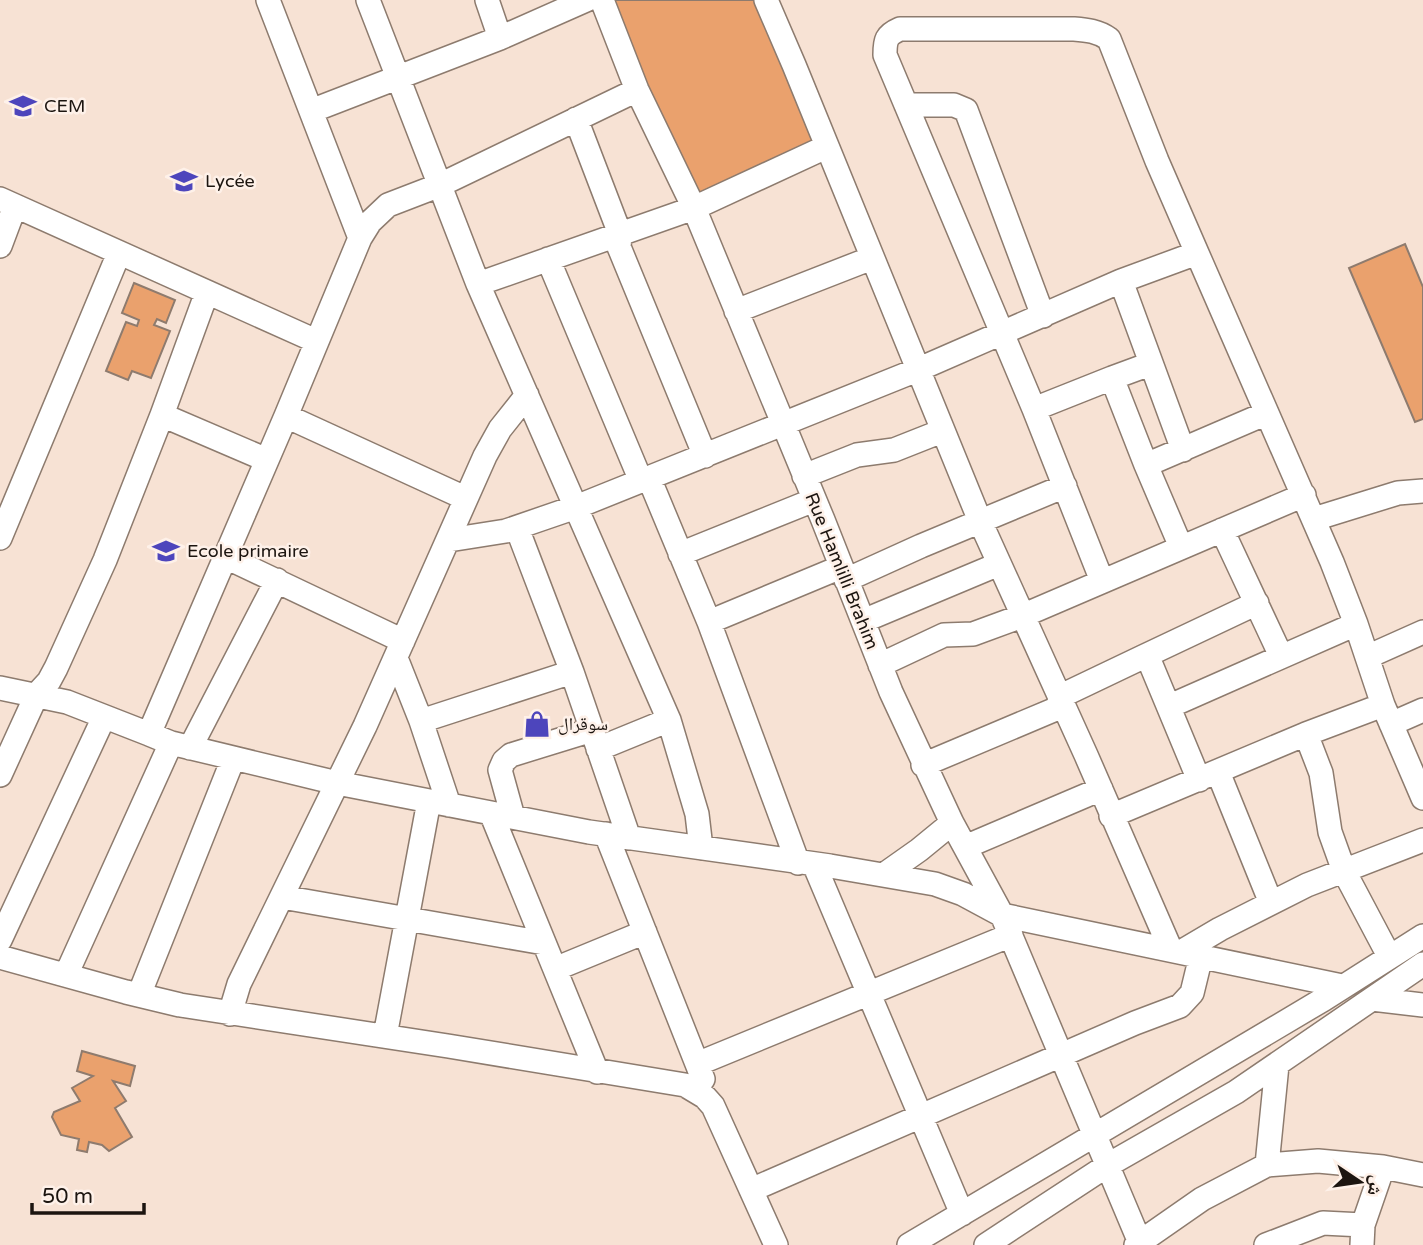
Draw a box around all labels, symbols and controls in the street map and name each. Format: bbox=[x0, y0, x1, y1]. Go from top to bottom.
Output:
school or university icon: CEM bbox=[8, 91, 38, 121]
place label: CEM bbox=[44, 95, 85, 117]
school or university icon: Lycée bbox=[169, 166, 199, 196]
place label: Lycée bbox=[205, 170, 255, 192]
street label: Rue Hamlilli Brahim bbox=[800, 489, 884, 653]
school or university icon: Ecole primaire bbox=[151, 536, 181, 566]
place label: Ecole primaire bbox=[187, 540, 309, 562]
shop icon: سوقرال bbox=[522, 709, 552, 739]
place label: سوقرال bbox=[558, 713, 608, 735]
north arrow bbox=[1325, 1147, 1395, 1217]
scale bar bbox=[32, 1172, 144, 1216]
text: ش bbox=[1363, 1173, 1389, 1198]
text: 50 m bbox=[42, 1184, 93, 1209]

